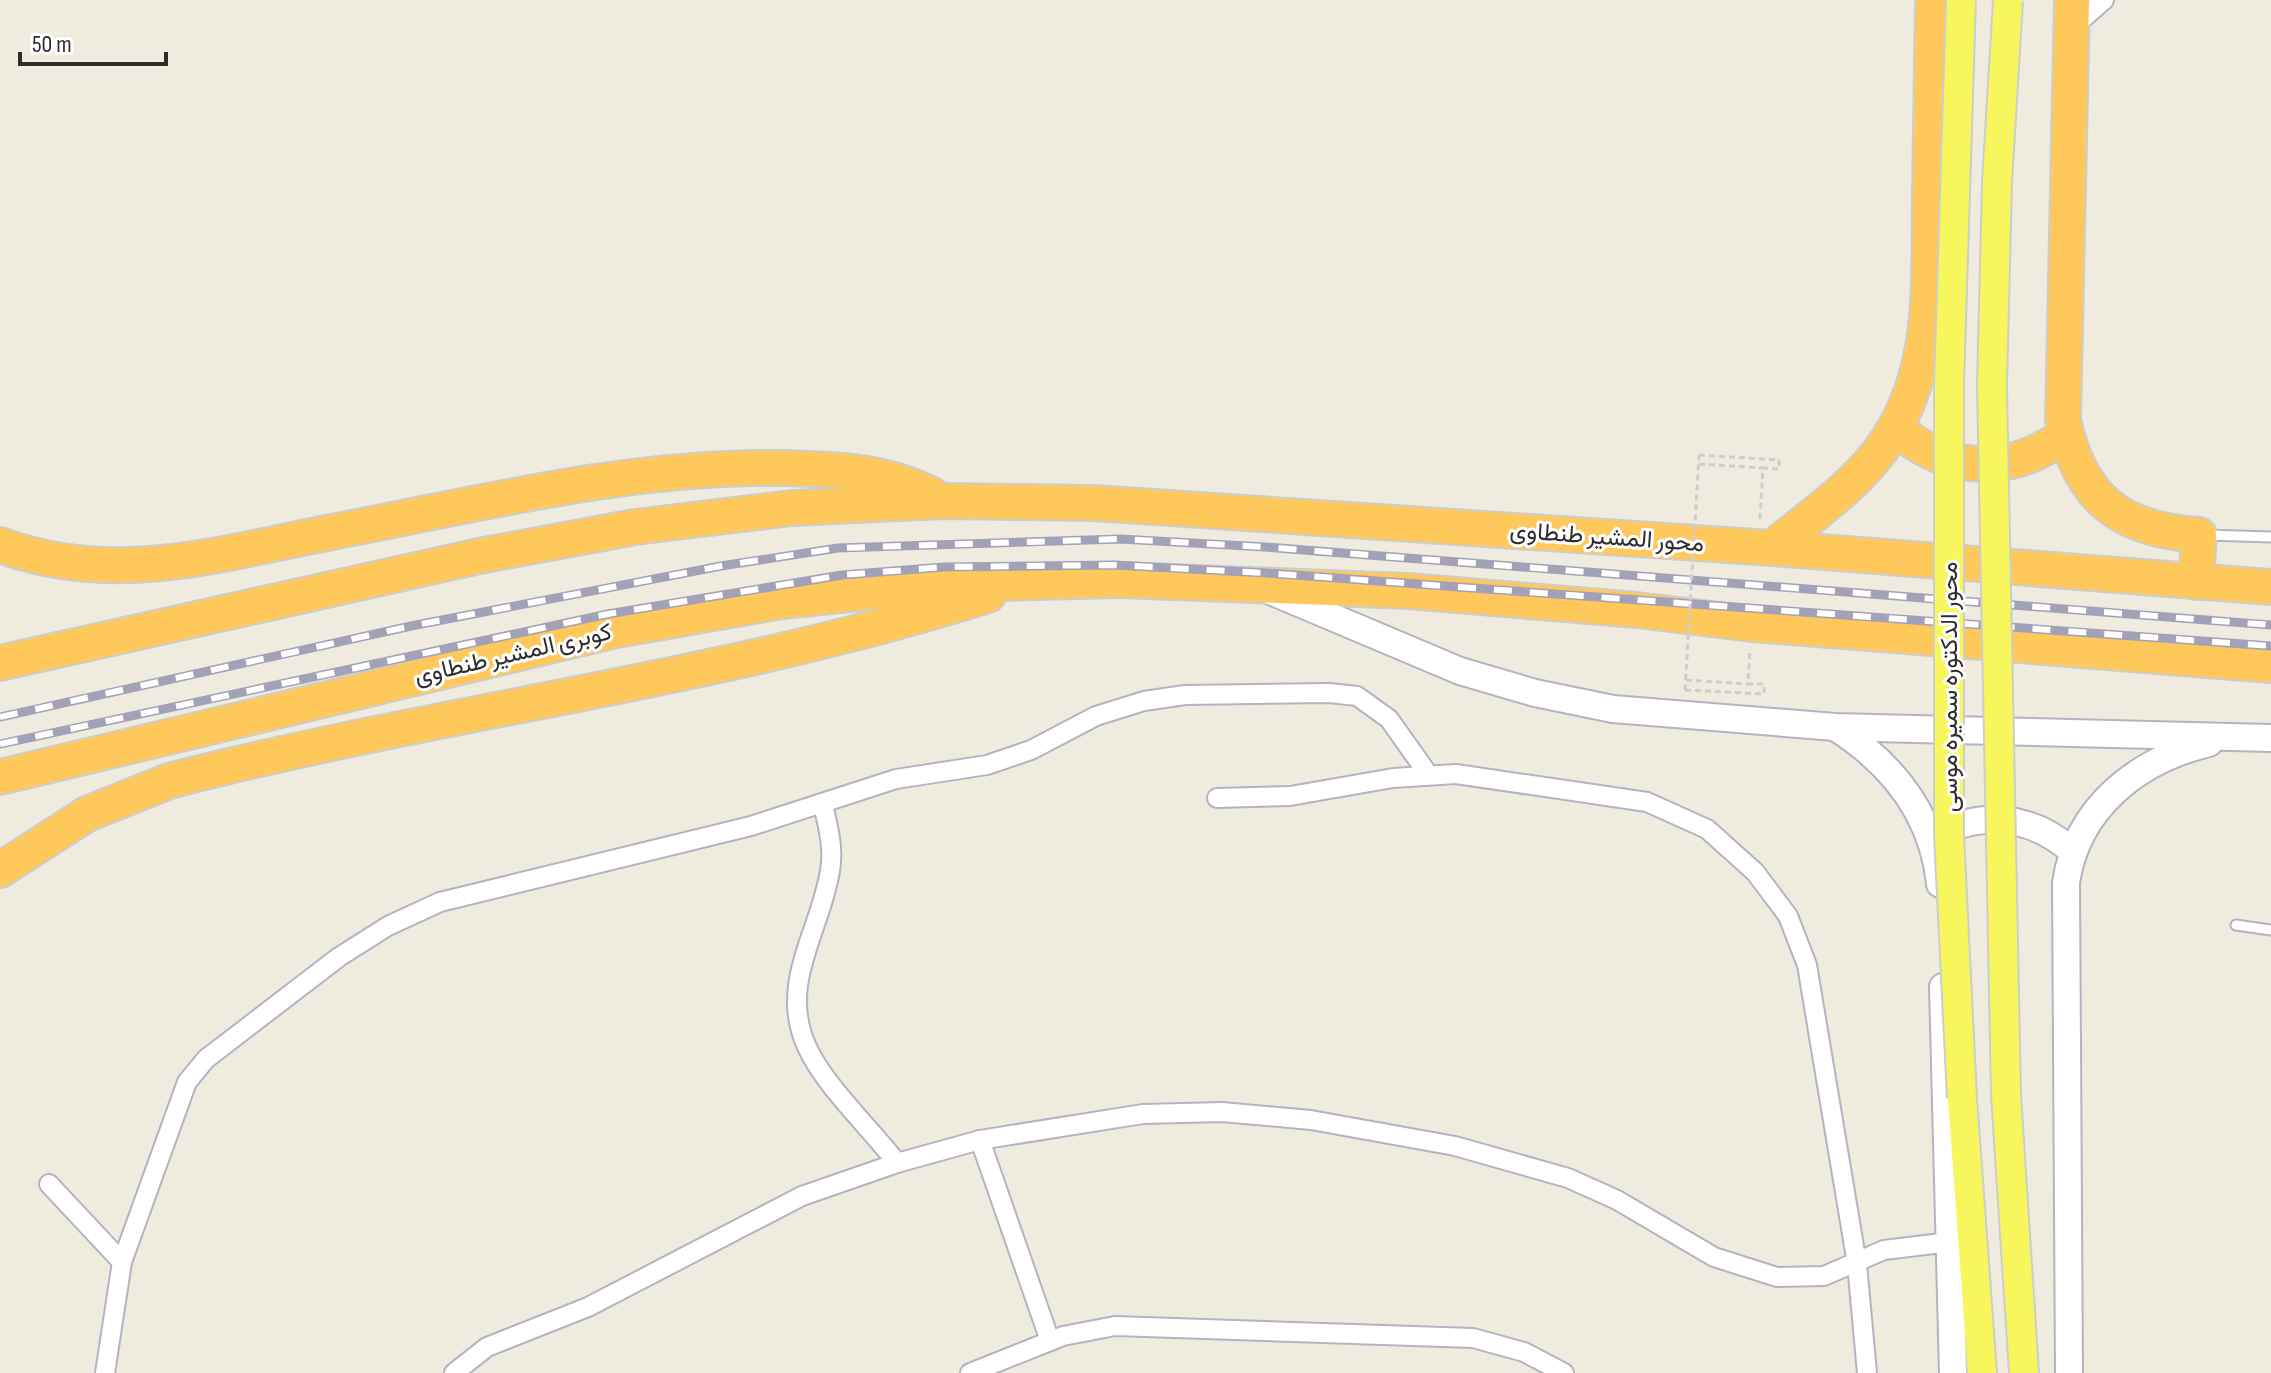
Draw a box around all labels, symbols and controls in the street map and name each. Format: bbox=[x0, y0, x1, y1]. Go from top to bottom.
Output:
scale bar bbox=[20, 16, 166, 66]
text: 50 m bbox=[32, 30, 72, 59]
street label: محور المشير طنطاوى bbox=[1509, 516, 1705, 558]
street label: محور الدكتوره سميره موسى bbox=[1935, 562, 1964, 812]
street label: كوبرى المشير طنطاوى bbox=[412, 617, 614, 691]

